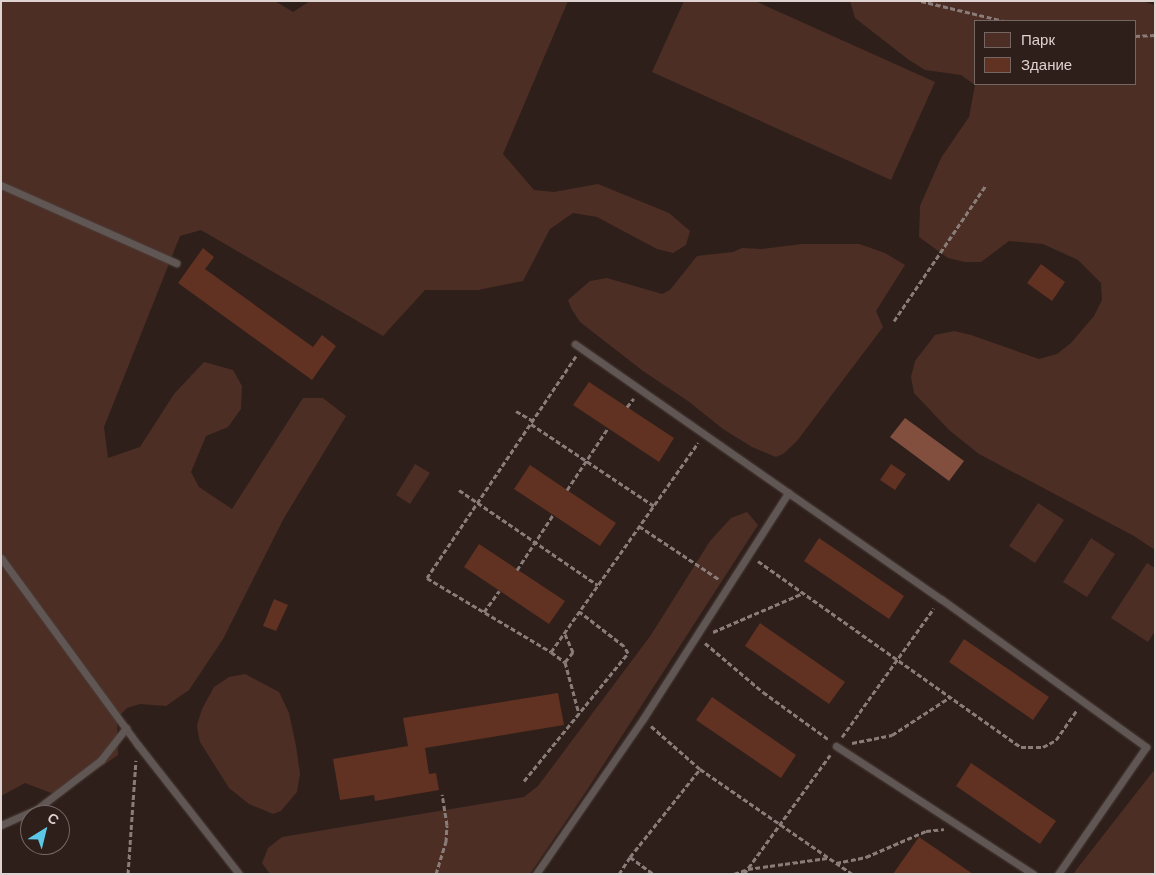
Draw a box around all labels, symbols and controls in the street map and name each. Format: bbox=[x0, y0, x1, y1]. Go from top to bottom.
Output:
legend bbox=[974, 20, 1136, 85]
text: Парк bbox=[1021, 31, 1055, 49]
text: Здание bbox=[1021, 56, 1072, 74]
north arrow bbox=[20, 805, 70, 855]
text: С bbox=[44, 809, 62, 828]

